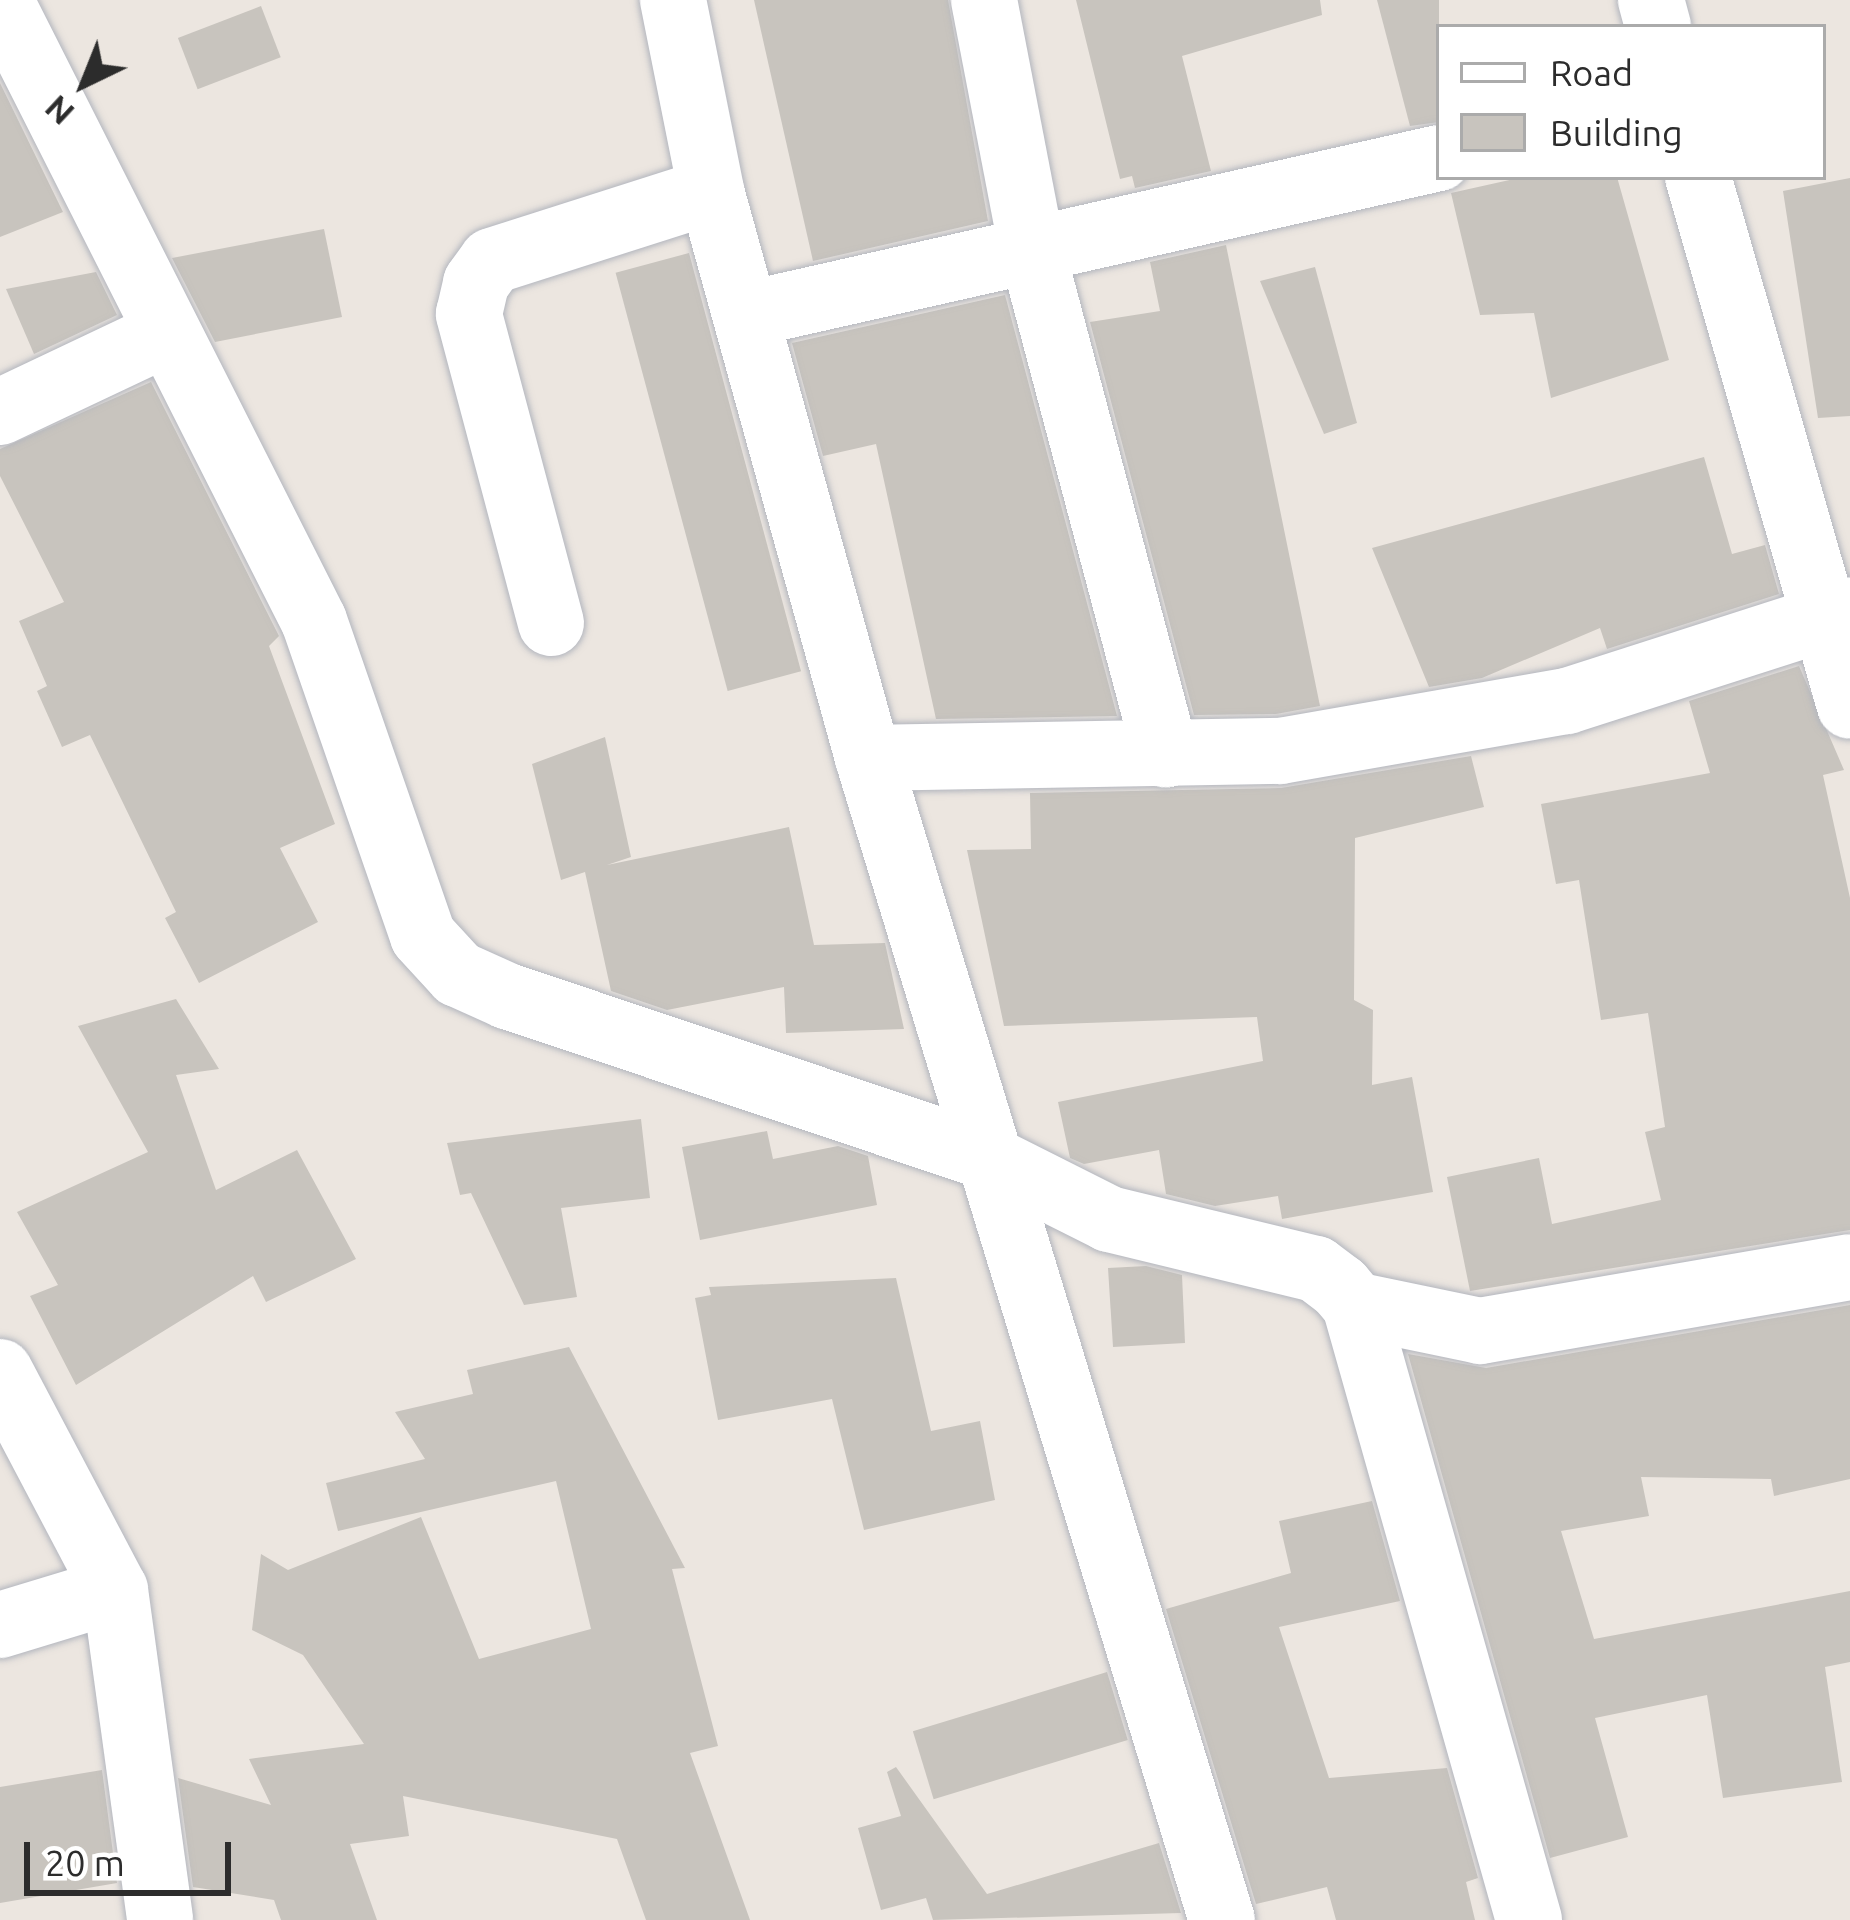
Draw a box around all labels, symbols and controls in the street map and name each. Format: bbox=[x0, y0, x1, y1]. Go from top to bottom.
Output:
north arrow bbox=[24, 24, 144, 144]
legend bbox=[1436, 24, 1826, 180]
text: Road bbox=[1550, 52, 1633, 93]
text: N bbox=[37, 89, 81, 133]
text: Building bbox=[1550, 112, 1683, 153]
scale bar bbox=[30, 1818, 237, 1892]
text: 20 m bbox=[45, 1842, 125, 1883]

